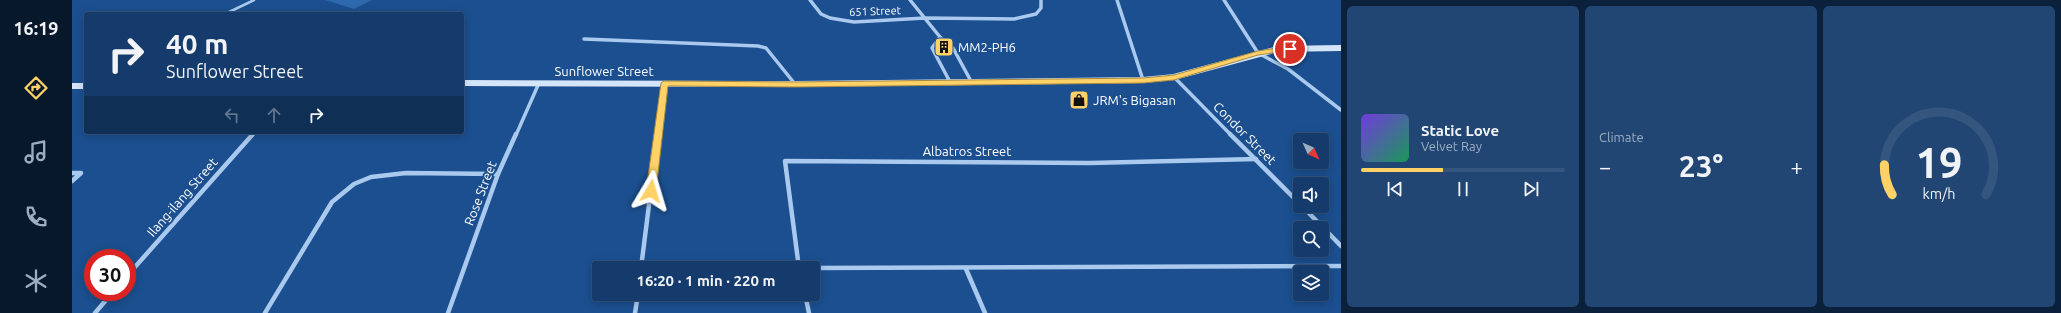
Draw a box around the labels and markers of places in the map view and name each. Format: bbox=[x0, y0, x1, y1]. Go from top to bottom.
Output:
pin bbox=[1273, 32, 1307, 66]
building icon: MM2-PH6 bbox=[933, 36, 955, 58]
place label: MM2-PH6 bbox=[958, 40, 1016, 54]
shop icon: JRM's Bigasan bbox=[1068, 89, 1090, 111]
place label: JRM's Bigasan bbox=[1093, 93, 1176, 107]

